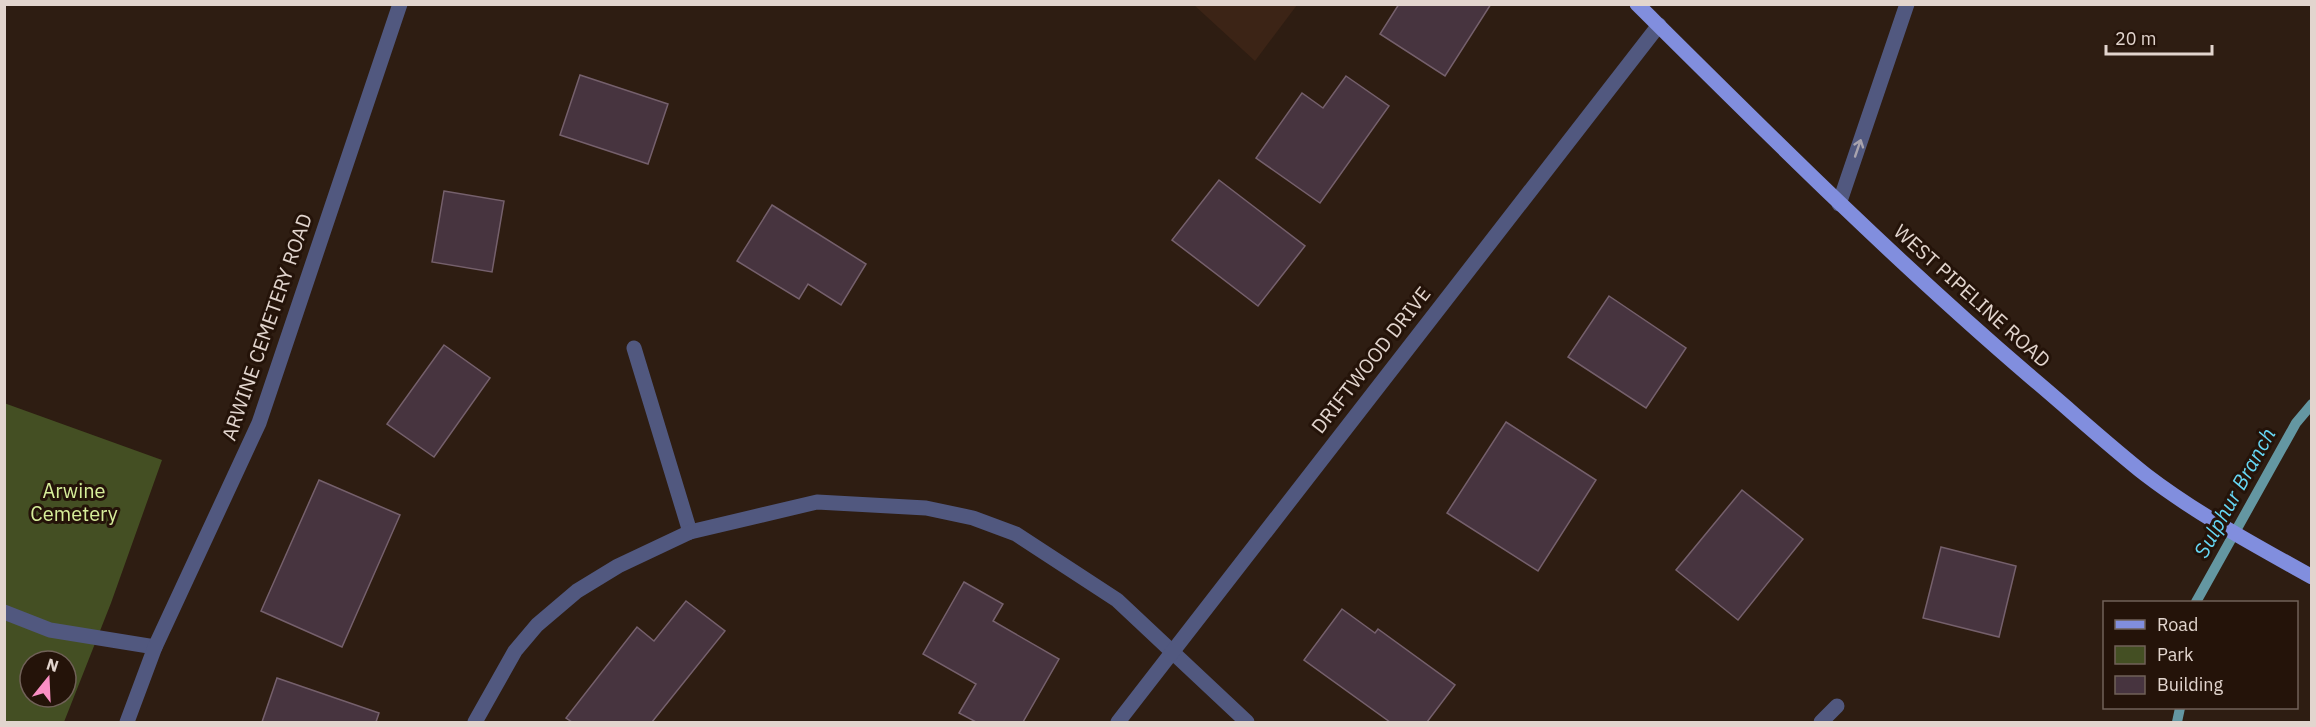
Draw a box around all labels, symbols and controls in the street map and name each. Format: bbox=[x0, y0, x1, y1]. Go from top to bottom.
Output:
scale bar bbox=[2106, 18, 2212, 56]
text: 20 m bbox=[2115, 27, 2157, 50]
one-way arrow bbox=[1853, 139, 1864, 158]
street label: ARWINE CEMETERY ROAD bbox=[215, 210, 318, 444]
street label: WEST PIPELINE ROAD bbox=[1888, 218, 2056, 373]
street label: DRIFTWOOD DRIVE bbox=[1305, 281, 1436, 439]
water label: Sulphur Branch bbox=[2187, 423, 2281, 563]
park label: Arwine Cemetery bbox=[30, 477, 118, 527]
legend bbox=[2103, 601, 2298, 709]
text: Road bbox=[2157, 613, 2198, 636]
text: Park bbox=[2157, 643, 2194, 666]
north arrow bbox=[18, 649, 78, 709]
text: N bbox=[44, 653, 61, 676]
text: Building bbox=[2157, 673, 2224, 696]

